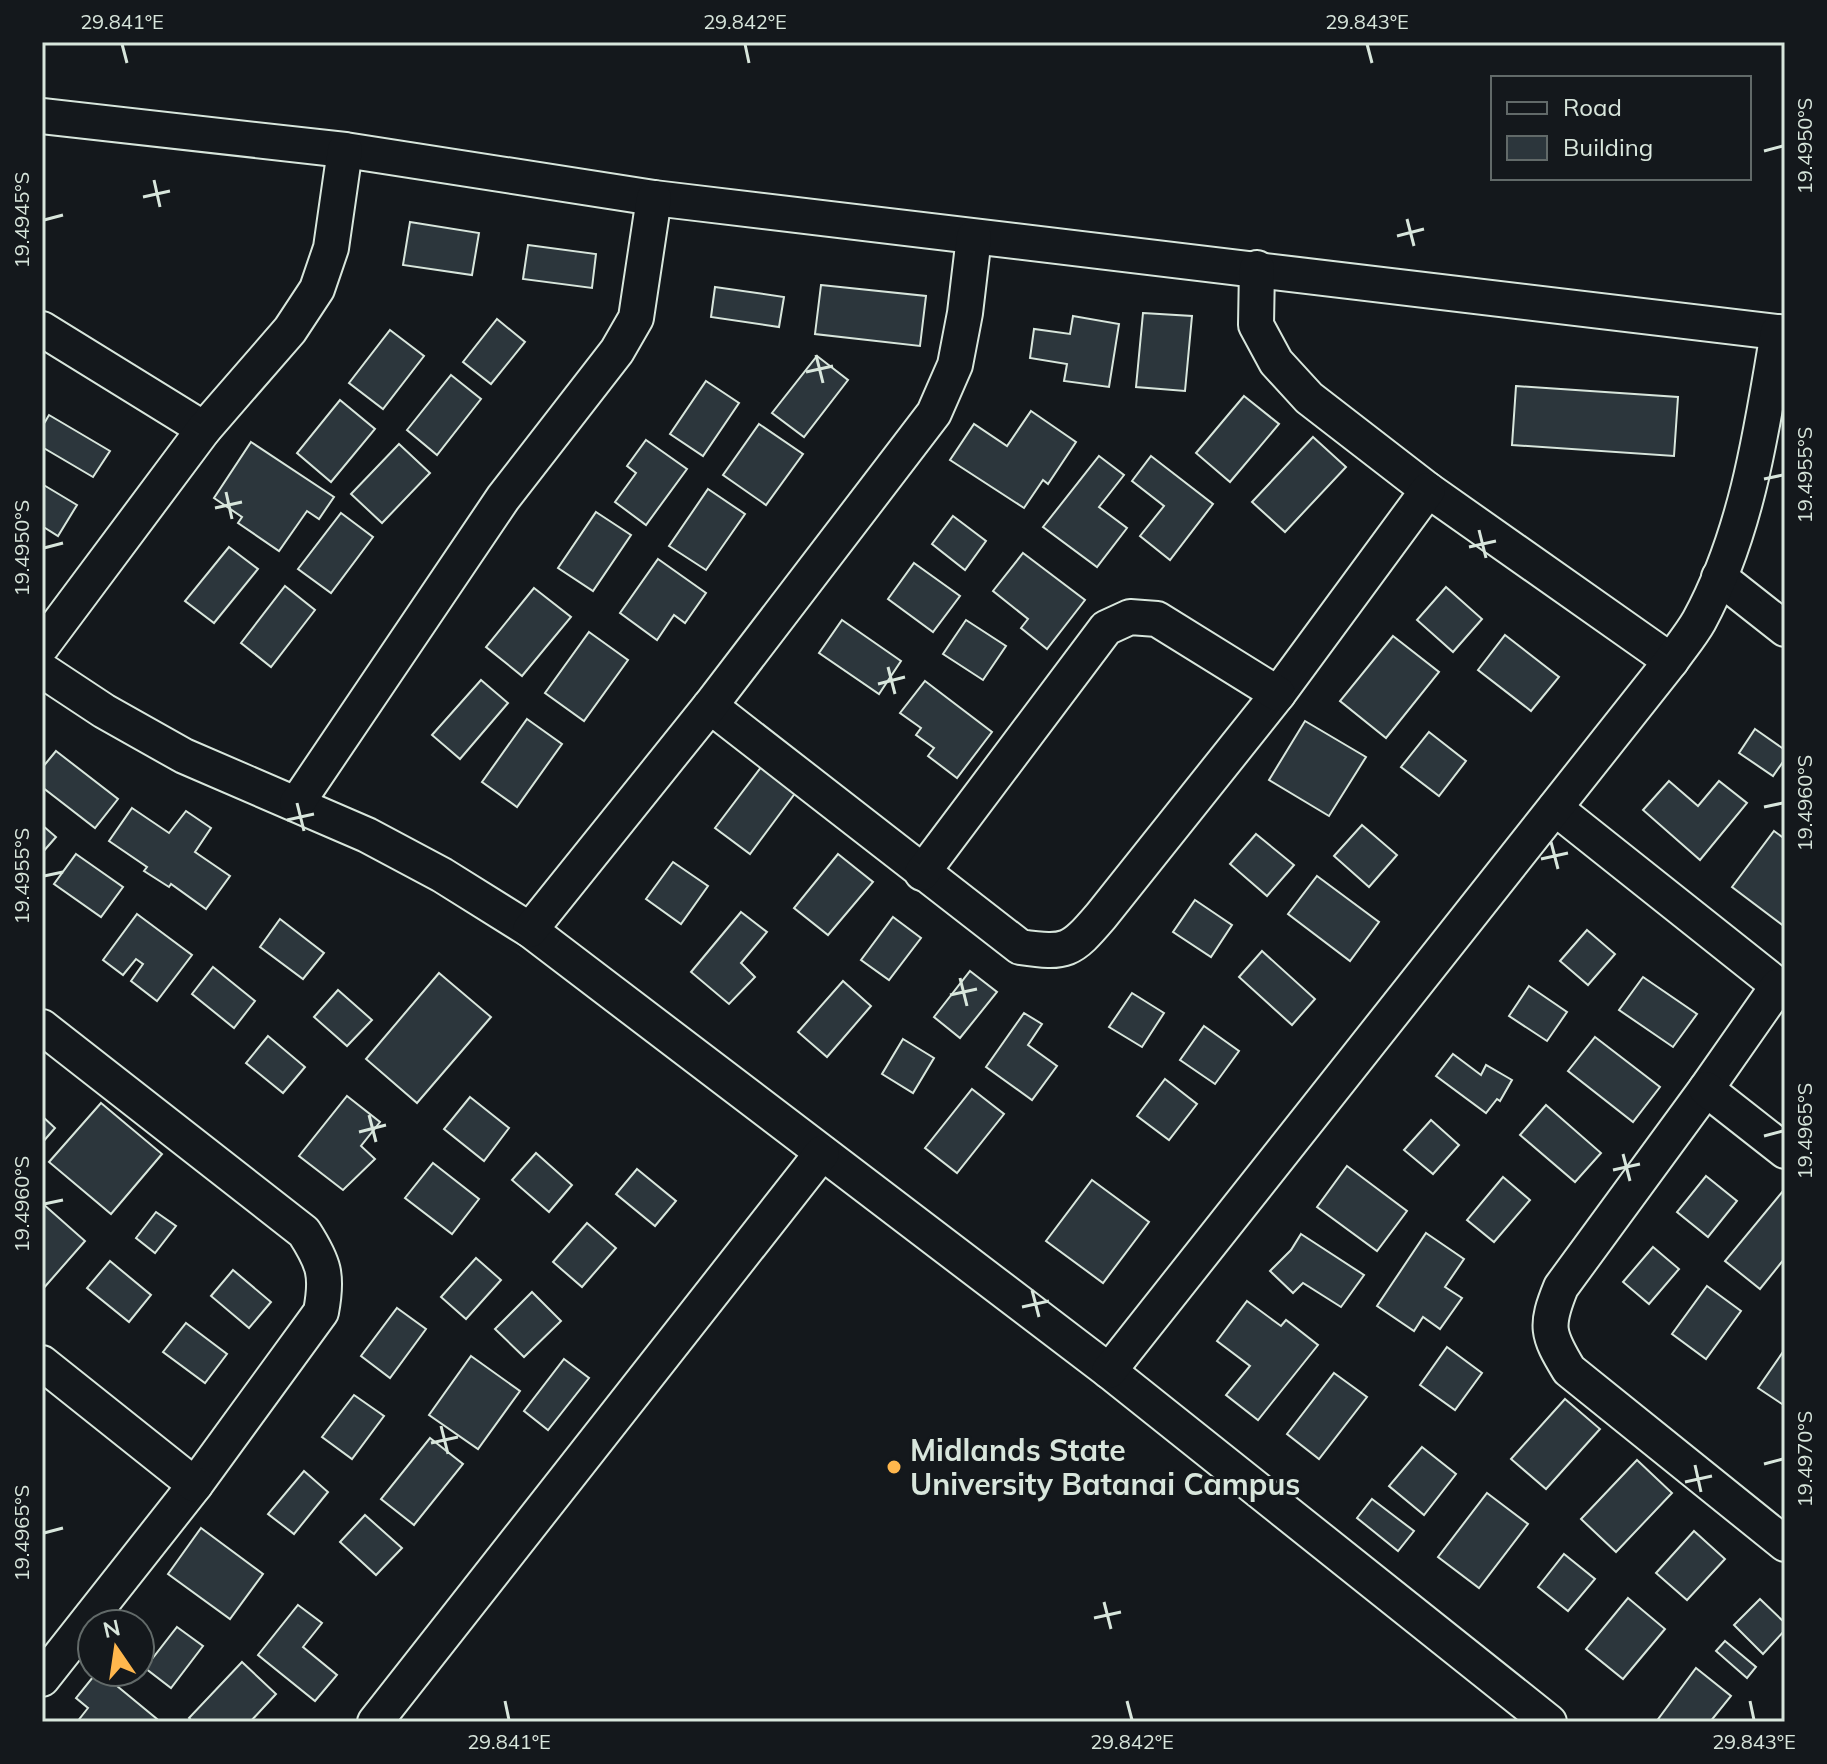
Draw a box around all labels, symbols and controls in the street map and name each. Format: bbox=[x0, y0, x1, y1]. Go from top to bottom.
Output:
text: 29.841°E bbox=[80, 9, 164, 34]
text: 29.842°E bbox=[703, 9, 787, 34]
text: 29.843°E bbox=[1325, 9, 1409, 34]
legend bbox=[1491, 76, 1751, 180]
text: Road bbox=[1563, 92, 1622, 122]
text: 19.4950°S bbox=[1792, 98, 1817, 194]
text: Building bbox=[1563, 132, 1653, 162]
text: 19.4945°S bbox=[9, 172, 34, 268]
text: 19.4955°S bbox=[1792, 427, 1817, 523]
text: 19.4950°S bbox=[9, 500, 34, 596]
text: 19.4960°S bbox=[1792, 755, 1817, 851]
text: 19.4955°S bbox=[9, 828, 34, 924]
text: 19.4965°S bbox=[1792, 1083, 1817, 1179]
text: 19.4960°S bbox=[9, 1156, 34, 1252]
text: 19.4970°S bbox=[1792, 1411, 1817, 1507]
place label: Midlands State University Batanai Campus bbox=[910, 1431, 1300, 1503]
marker: Midlands State University Batanai Campus bbox=[885, 1458, 903, 1476]
text: 19.4965°S bbox=[9, 1485, 34, 1581]
north arrow bbox=[76, 1608, 156, 1688]
text: N bbox=[100, 1613, 123, 1644]
text: 29.841°E bbox=[467, 1729, 551, 1754]
text: 29.842°E bbox=[1090, 1729, 1174, 1754]
text: 29.843°E bbox=[1712, 1729, 1796, 1754]

